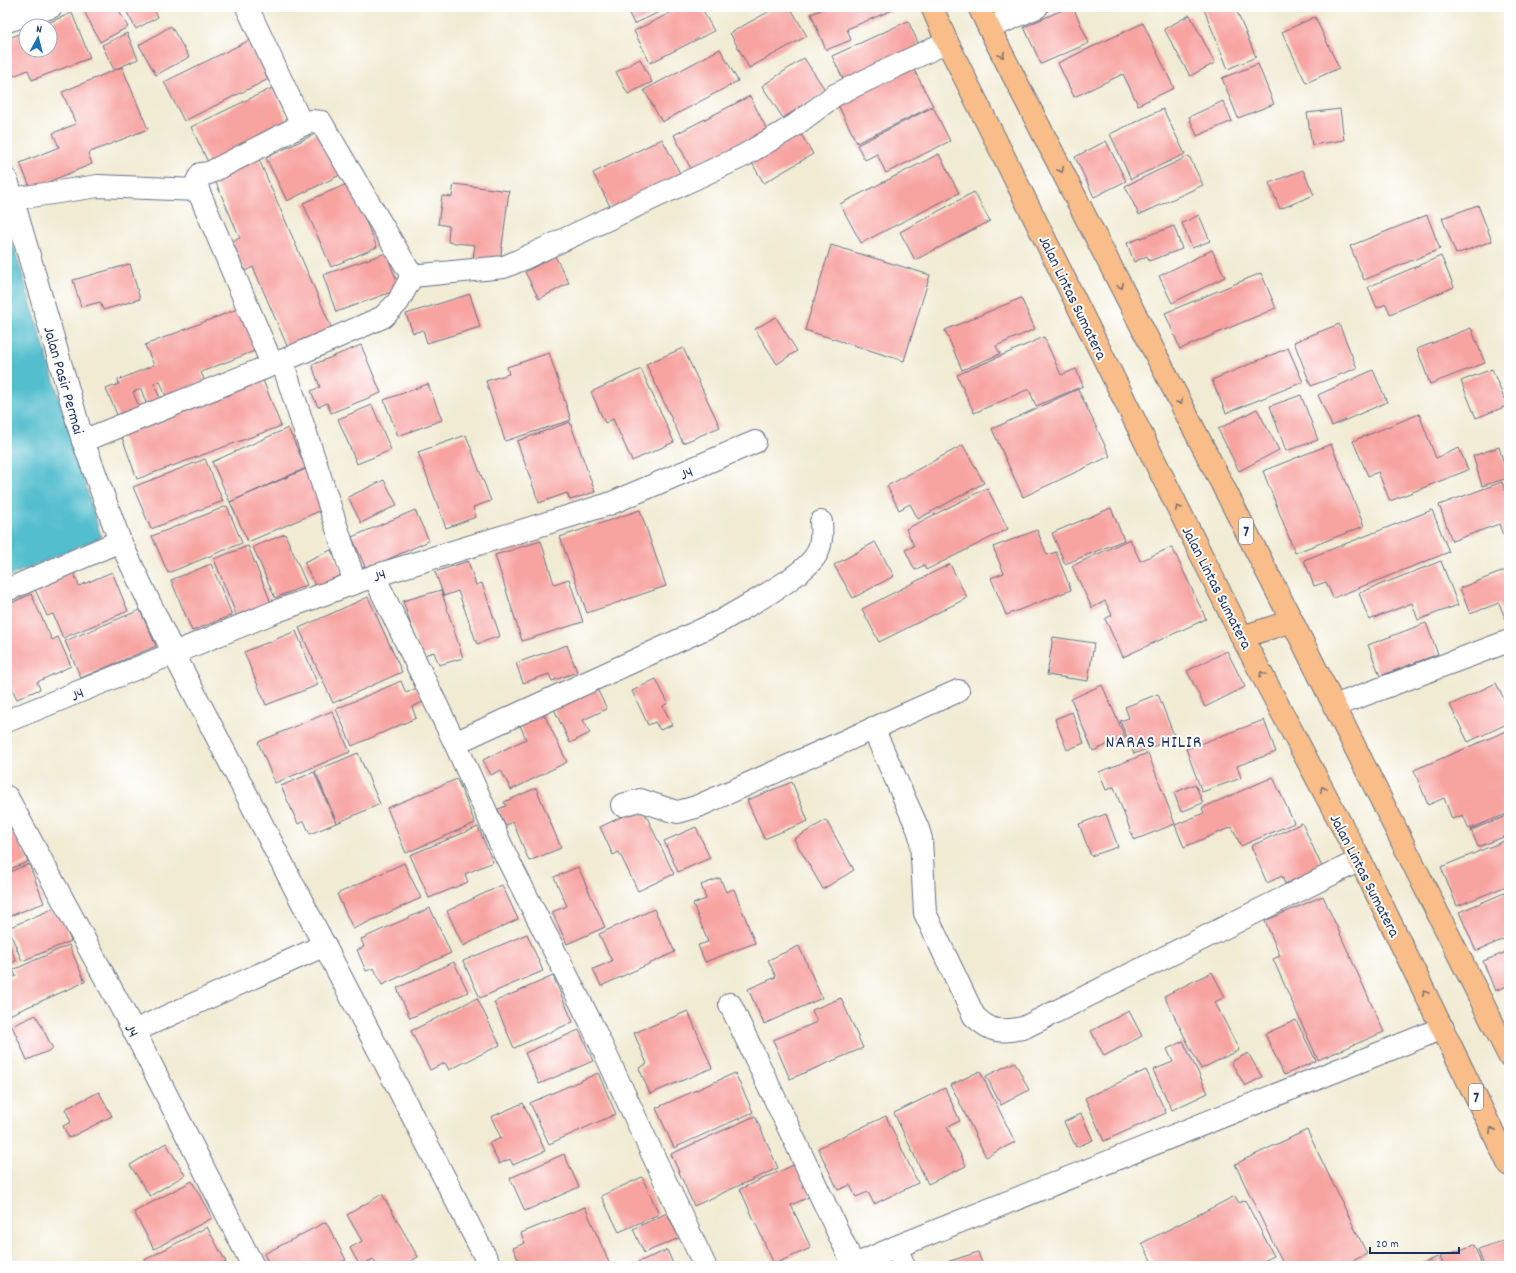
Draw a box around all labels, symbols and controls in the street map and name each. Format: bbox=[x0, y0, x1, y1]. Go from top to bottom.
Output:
north arrow bbox=[18, 18, 58, 58]
text: N bbox=[35, 22, 43, 38]
one-way arrow bbox=[997, 50, 1005, 58]
one-way arrow bbox=[1056, 166, 1064, 174]
street label: Jalan Lintas Sumatera bbox=[1032, 232, 1112, 364]
one-way arrow bbox=[1116, 282, 1123, 289]
street label: Jalan Pasir Permai bbox=[36, 324, 89, 437]
one-way arrow bbox=[1175, 398, 1183, 405]
street label: J4 bbox=[677, 461, 697, 487]
one-way arrow bbox=[1175, 505, 1183, 513]
road number: 7 bbox=[1239, 518, 1253, 544]
street label: Jalan Lintas Sumatera bbox=[1175, 523, 1257, 654]
street label: J4 bbox=[370, 564, 389, 589]
one-way arrow bbox=[1259, 671, 1267, 679]
street label: J4 bbox=[68, 682, 88, 708]
district label: NARAS HILIR bbox=[1106, 731, 1202, 756]
one-way arrow bbox=[1320, 786, 1327, 794]
street label: Jalan Lintas Sumatera bbox=[1323, 811, 1405, 942]
one-way arrow bbox=[1422, 990, 1430, 997]
street label: J4 bbox=[118, 1020, 144, 1042]
road number: 7 bbox=[1469, 1084, 1483, 1110]
one-way arrow bbox=[1489, 1127, 1497, 1134]
scale bar bbox=[1370, 1229, 1459, 1255]
text: 20 m bbox=[1376, 1236, 1399, 1253]

